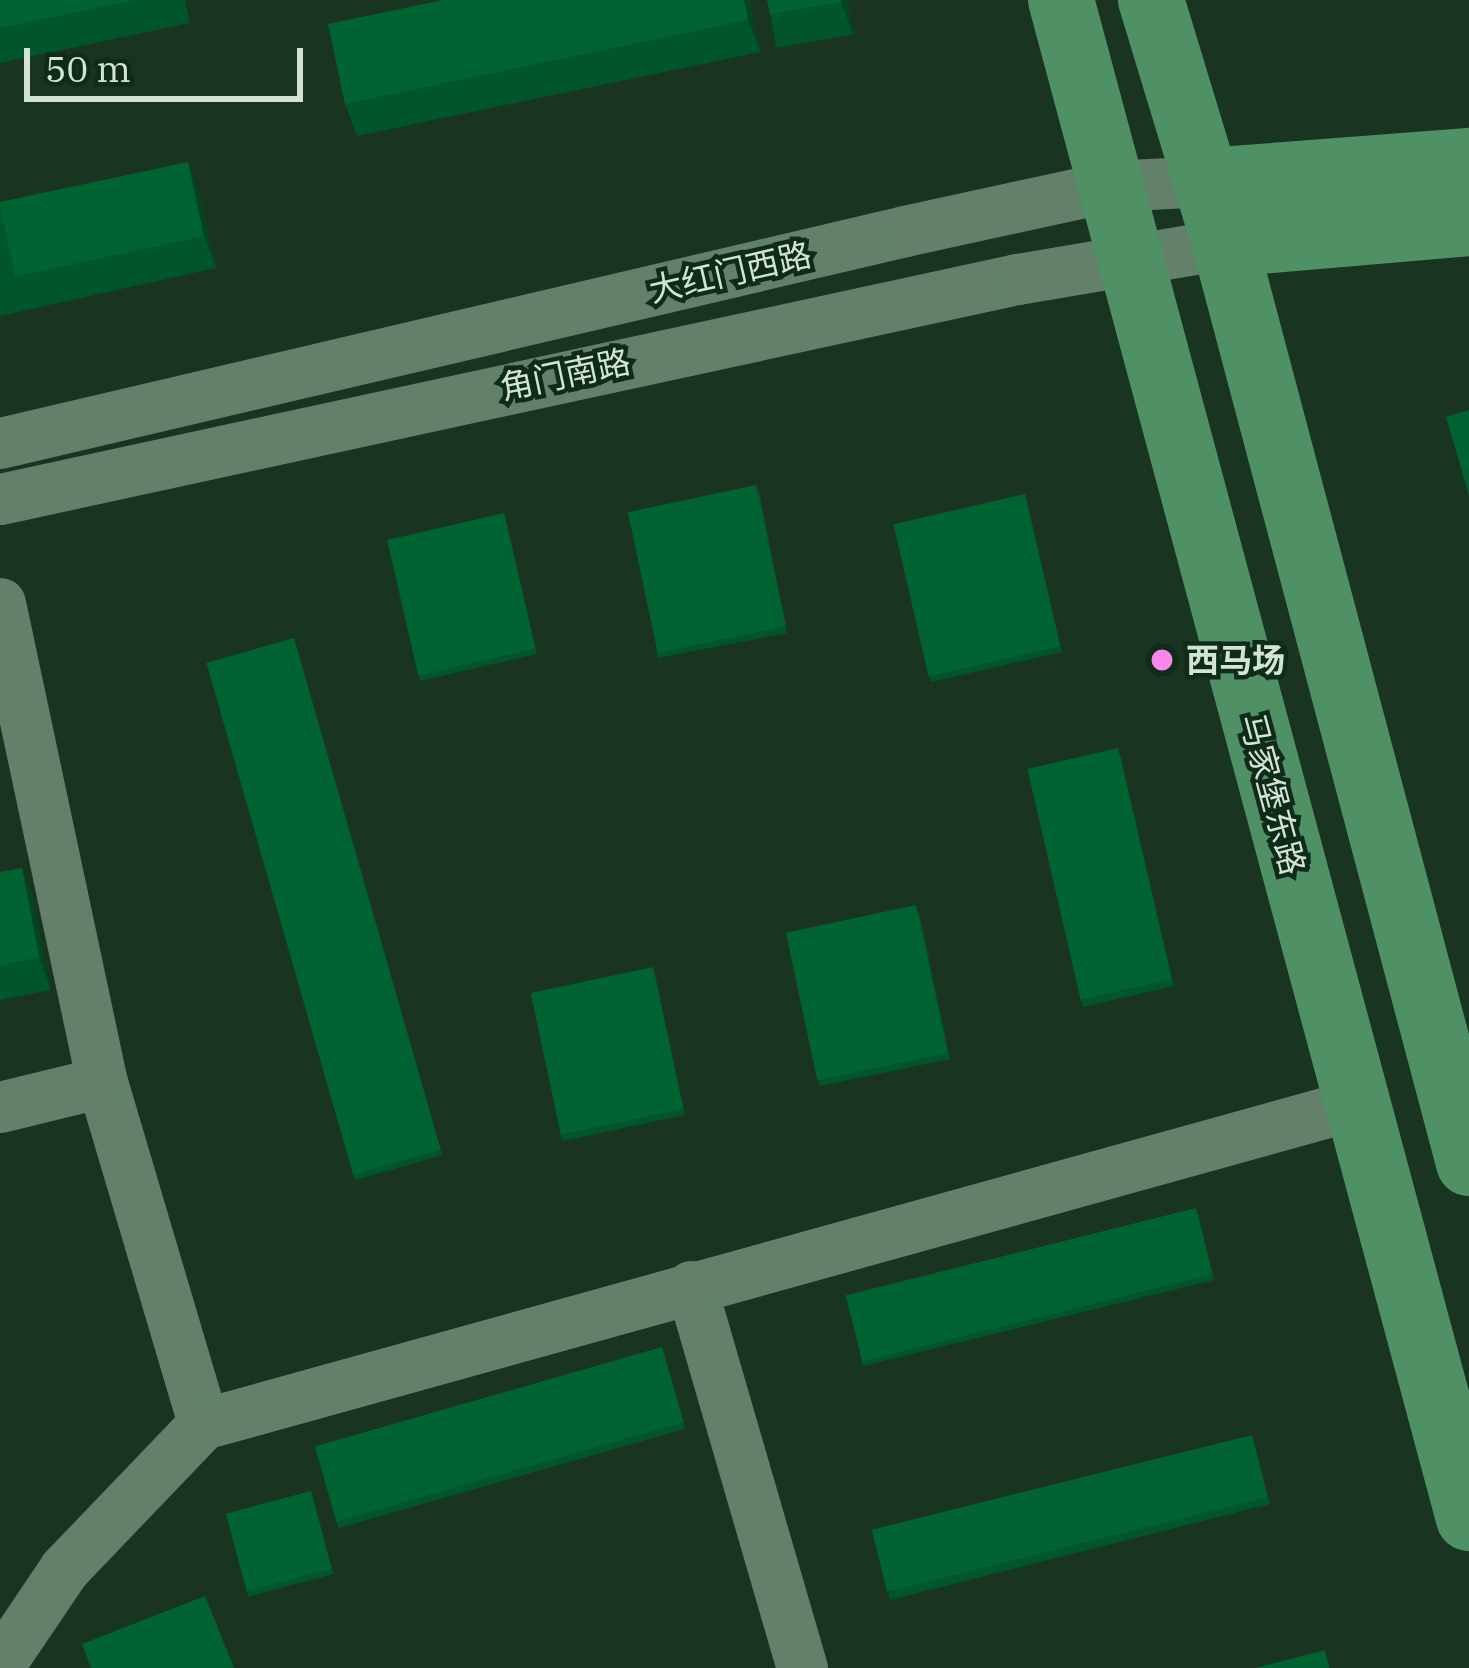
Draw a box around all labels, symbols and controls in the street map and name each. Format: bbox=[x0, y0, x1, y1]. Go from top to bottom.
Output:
scale bar bbox=[30, 24, 309, 98]
text: 50 m bbox=[45, 45, 131, 92]
street label: 大红门西路 bbox=[645, 234, 815, 310]
street label: 角门南路 bbox=[496, 341, 634, 407]
place label: 西马场 bbox=[1186, 640, 1285, 680]
marker: 西马场 bbox=[1149, 647, 1175, 673]
street label: 马家堡东路 bbox=[1233, 709, 1313, 879]

